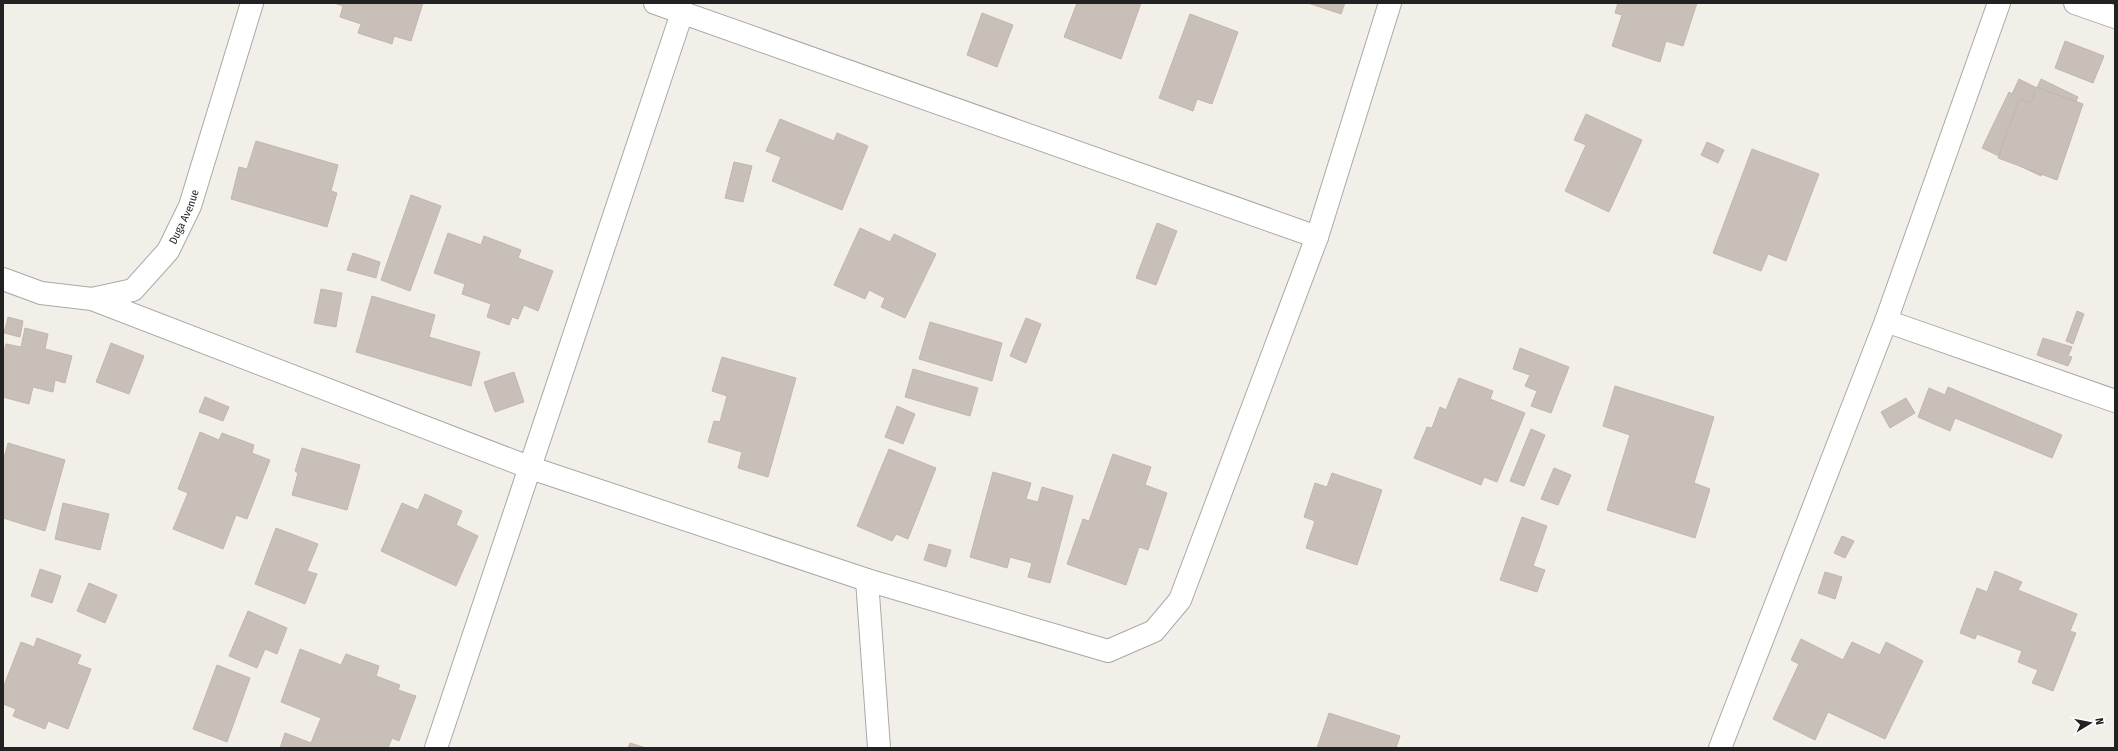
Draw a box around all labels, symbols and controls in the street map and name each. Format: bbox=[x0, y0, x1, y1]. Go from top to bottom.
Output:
street label: Duga Avenue bbox=[166, 188, 201, 246]
north arrow bbox=[2070, 703, 2110, 743]
text: N bbox=[2092, 717, 2106, 726]

